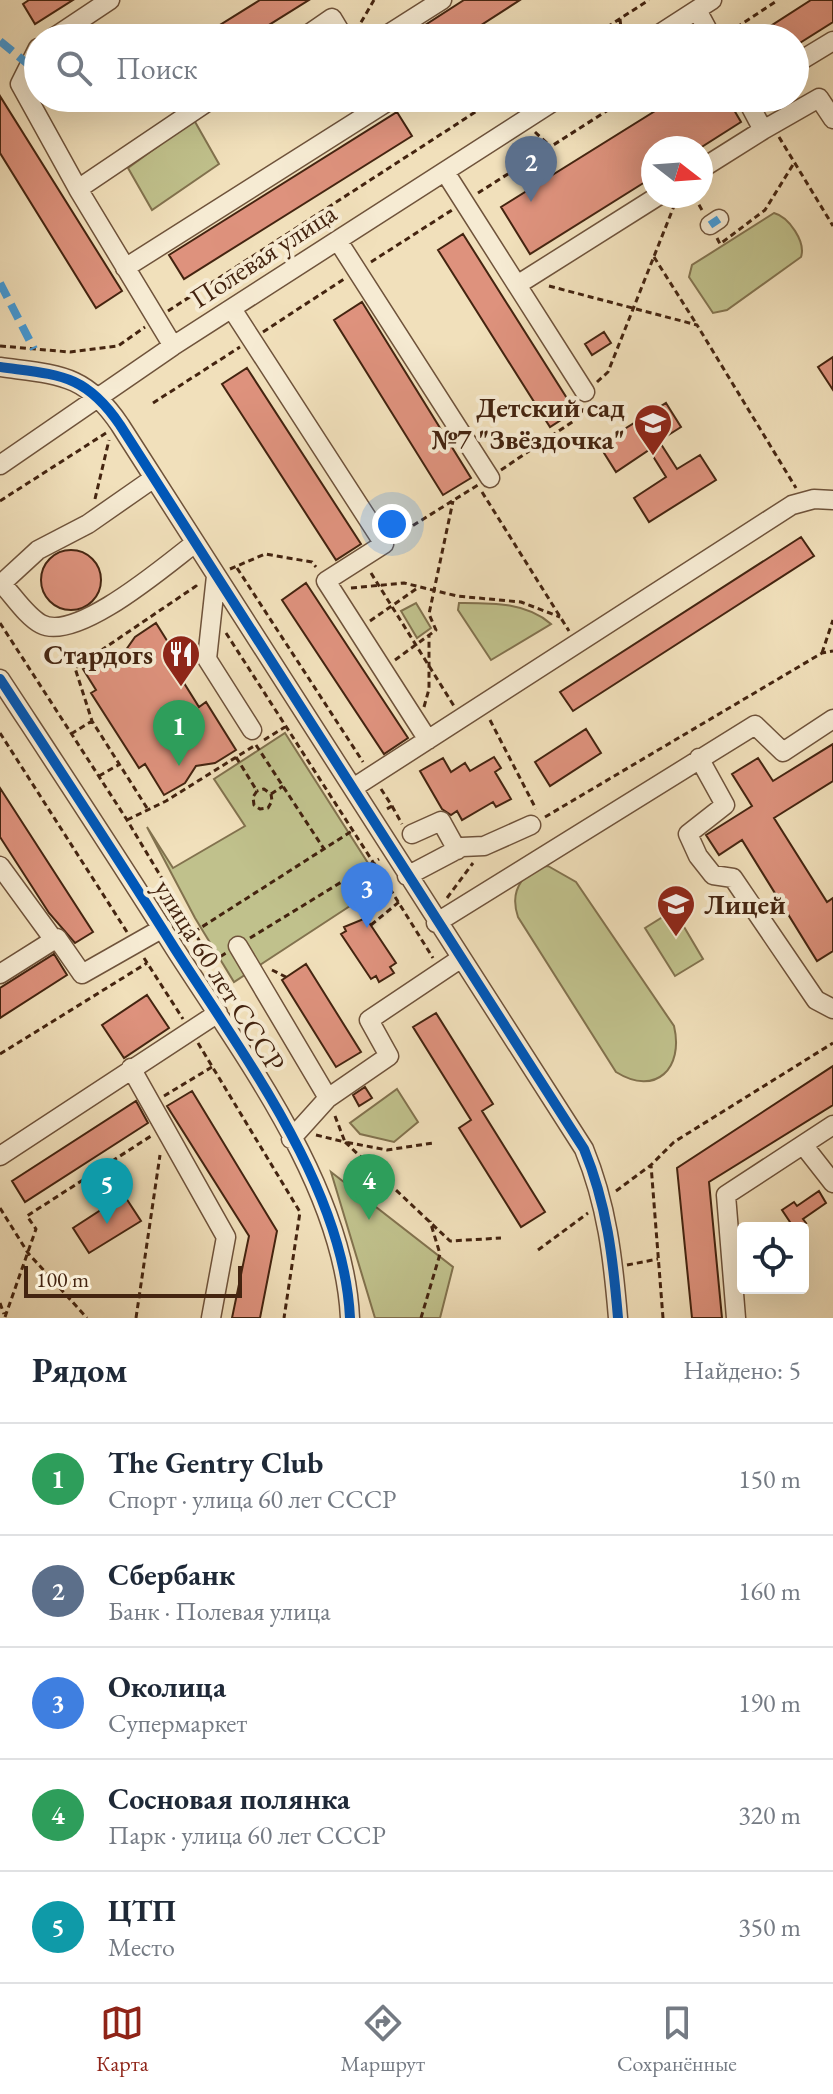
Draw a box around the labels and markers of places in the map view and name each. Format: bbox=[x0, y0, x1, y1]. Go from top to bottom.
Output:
pin: 2 bbox=[505, 136, 557, 202]
place label: Детский сад №7 "Звёздочка" bbox=[432, 389, 625, 457]
school or university icon: Детский сад №7 "Звёздочка" bbox=[632, 402, 674, 457]
restaurant icon: Стардогs bbox=[160, 633, 202, 688]
place label: Стардогs bbox=[44, 636, 153, 672]
pin: 1 bbox=[153, 700, 205, 766]
pin: 3 bbox=[341, 862, 393, 928]
school or university icon: Лицей bbox=[655, 883, 697, 938]
place label: Лицей bbox=[704, 886, 786, 922]
pin: 4 bbox=[343, 1154, 395, 1220]
pin: 5 bbox=[81, 1158, 133, 1224]

